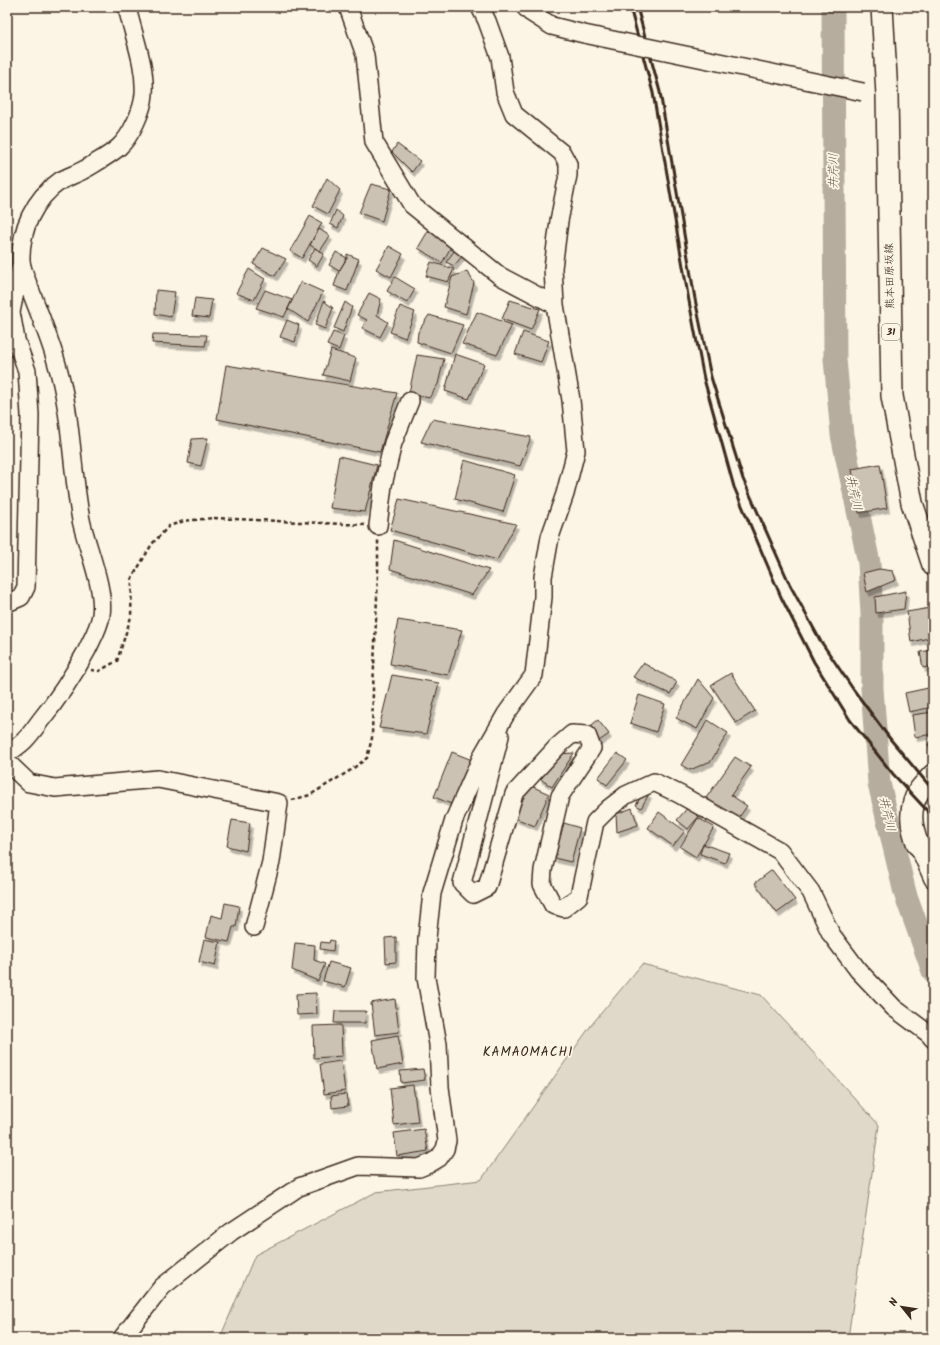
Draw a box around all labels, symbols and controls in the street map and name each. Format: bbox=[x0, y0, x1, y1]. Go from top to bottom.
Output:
water label: 井芹川 bbox=[824, 153, 843, 189]
street label: 熊本田原坂線 bbox=[880, 243, 900, 309]
road number: 31 bbox=[882, 324, 900, 340]
water label: 井芹川 bbox=[841, 473, 867, 513]
water label: 井芹川 bbox=[874, 794, 900, 834]
district label: KAMAOMACHI bbox=[483, 1042, 573, 1063]
north arrow bbox=[882, 1287, 922, 1327]
text: N bbox=[885, 1295, 904, 1310]

